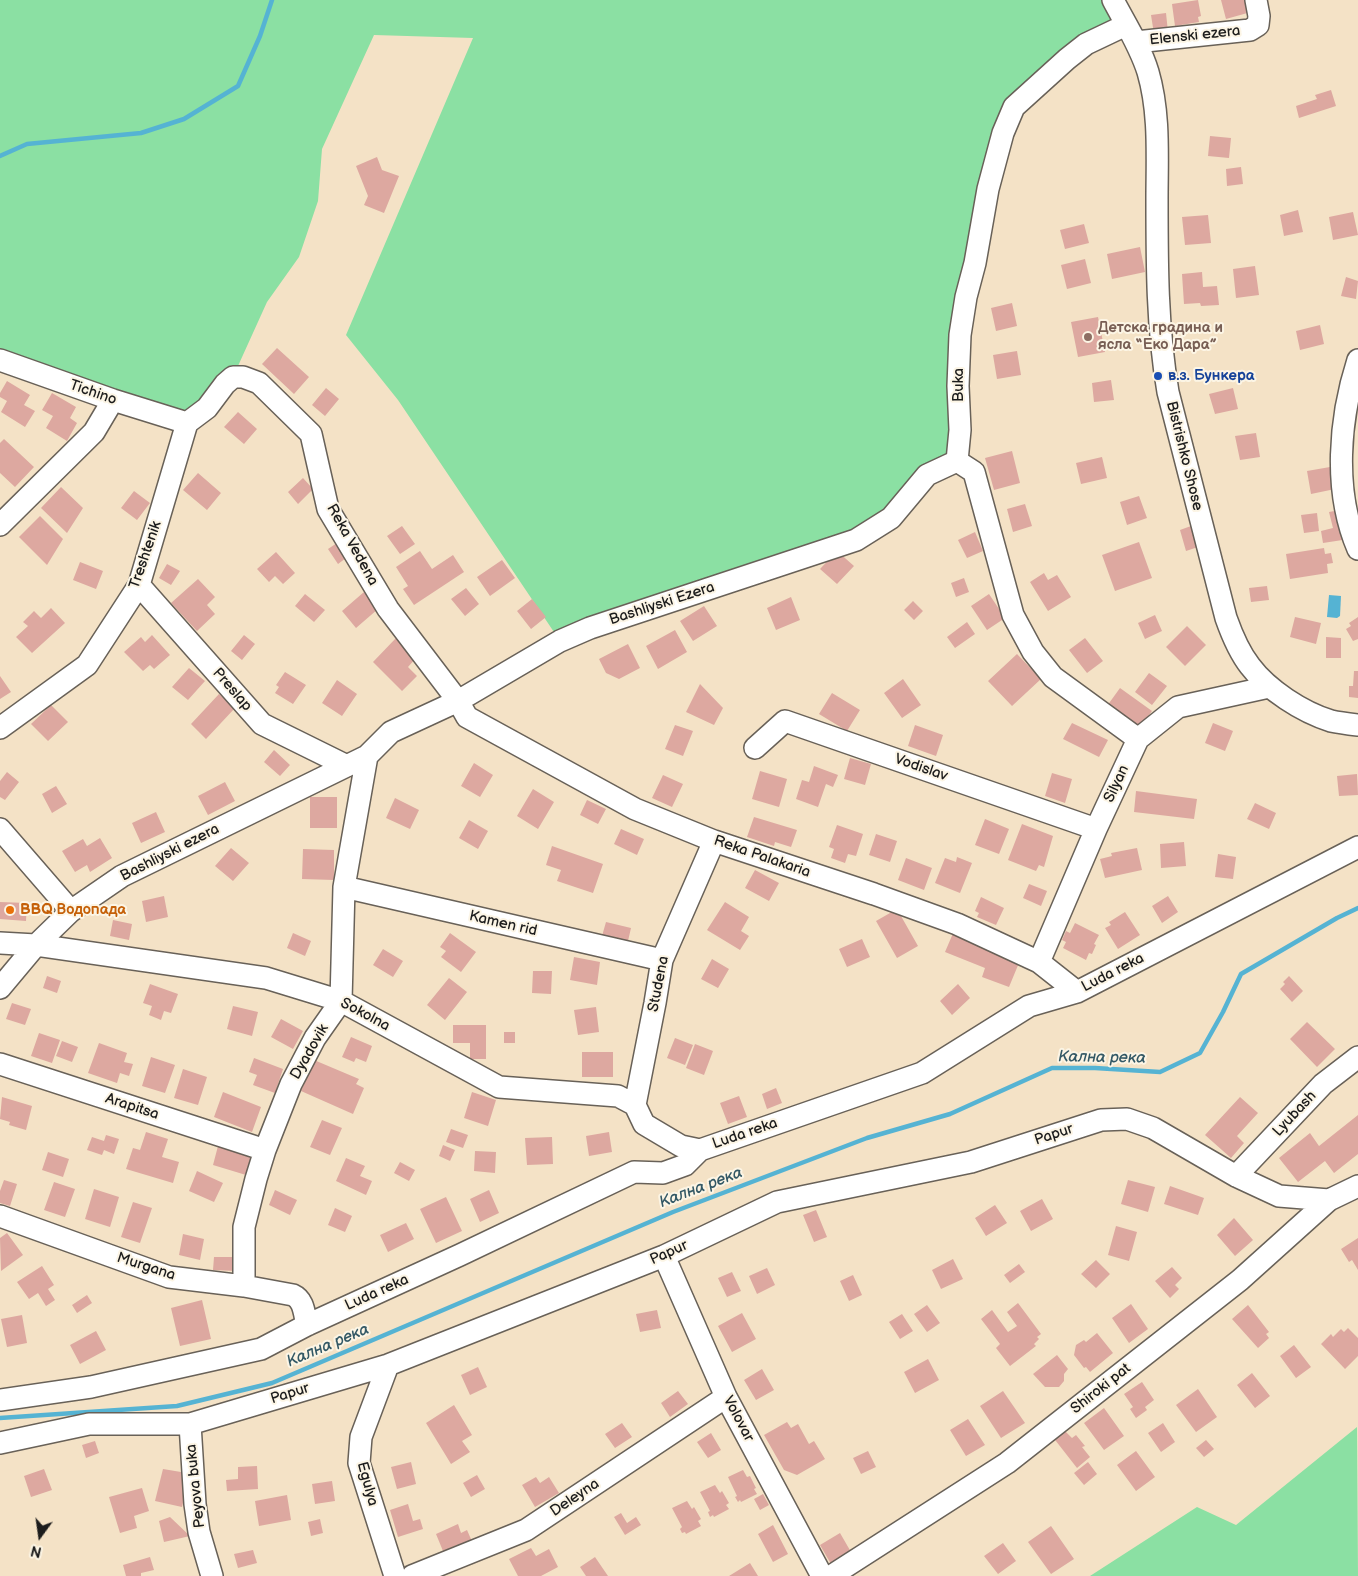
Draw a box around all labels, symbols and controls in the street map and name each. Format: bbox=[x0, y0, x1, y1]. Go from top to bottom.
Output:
street label: Elenski ezera bbox=[1149, 22, 1241, 50]
place label: Детска градина и ясла “Еко Дара” bbox=[1098, 319, 1223, 354]
marker: Детска градина и ясла “Еко Дара” bbox=[1082, 331, 1094, 343]
place label: в.з. Бункера bbox=[1168, 367, 1254, 385]
street label: Buka bbox=[950, 368, 968, 402]
marker: в.з. Бункера bbox=[1152, 370, 1164, 382]
street label: Tichino bbox=[67, 377, 119, 409]
street label: Bistrishko Shose bbox=[1162, 399, 1206, 513]
street label: Reka Vedena bbox=[322, 501, 382, 589]
street label: Treshtenik bbox=[126, 519, 166, 591]
street label: Bashliyski Ezera bbox=[607, 579, 717, 629]
street label: Preslap bbox=[208, 665, 256, 715]
street label: Vodislav bbox=[892, 751, 950, 785]
street label: Silyan bbox=[1101, 762, 1133, 806]
street label: Bashliyski ezera bbox=[118, 820, 222, 886]
street label: Reka Palakaria bbox=[711, 832, 813, 882]
place label: BBQ Водопада bbox=[20, 901, 126, 919]
marker: BBQ Водопада bbox=[4, 904, 16, 916]
street label: Kamen rid bbox=[467, 907, 539, 941]
street label: Luda reka bbox=[1079, 950, 1147, 996]
street label: Studena bbox=[645, 955, 673, 1013]
street label: Sokolna bbox=[337, 994, 393, 1036]
street label: Dyadovik bbox=[287, 1021, 333, 1083]
water label: Кална река bbox=[1058, 1048, 1146, 1068]
street label: Lyubash bbox=[1269, 1087, 1321, 1141]
street label: Arapitsa bbox=[103, 1090, 161, 1124]
street label: Luda reka bbox=[710, 1114, 780, 1154]
street label: Papur bbox=[1032, 1120, 1076, 1150]
water label: Кална река bbox=[657, 1163, 745, 1213]
street label: Papur bbox=[647, 1237, 691, 1269]
street label: Murgana bbox=[114, 1249, 178, 1285]
street label: Luda reka bbox=[342, 1271, 412, 1315]
water label: Кална река bbox=[284, 1320, 372, 1372]
street label: Shiroki pat bbox=[1067, 1360, 1135, 1418]
street label: Papur bbox=[268, 1380, 312, 1408]
street label: Volovar bbox=[718, 1393, 758, 1445]
street label: Peyova buka bbox=[183, 1443, 209, 1529]
street label: Egulya bbox=[352, 1460, 382, 1508]
street label: Deleyna bbox=[547, 1475, 603, 1521]
north arrow bbox=[15, 1511, 65, 1561]
text: N bbox=[29, 1542, 43, 1561]

